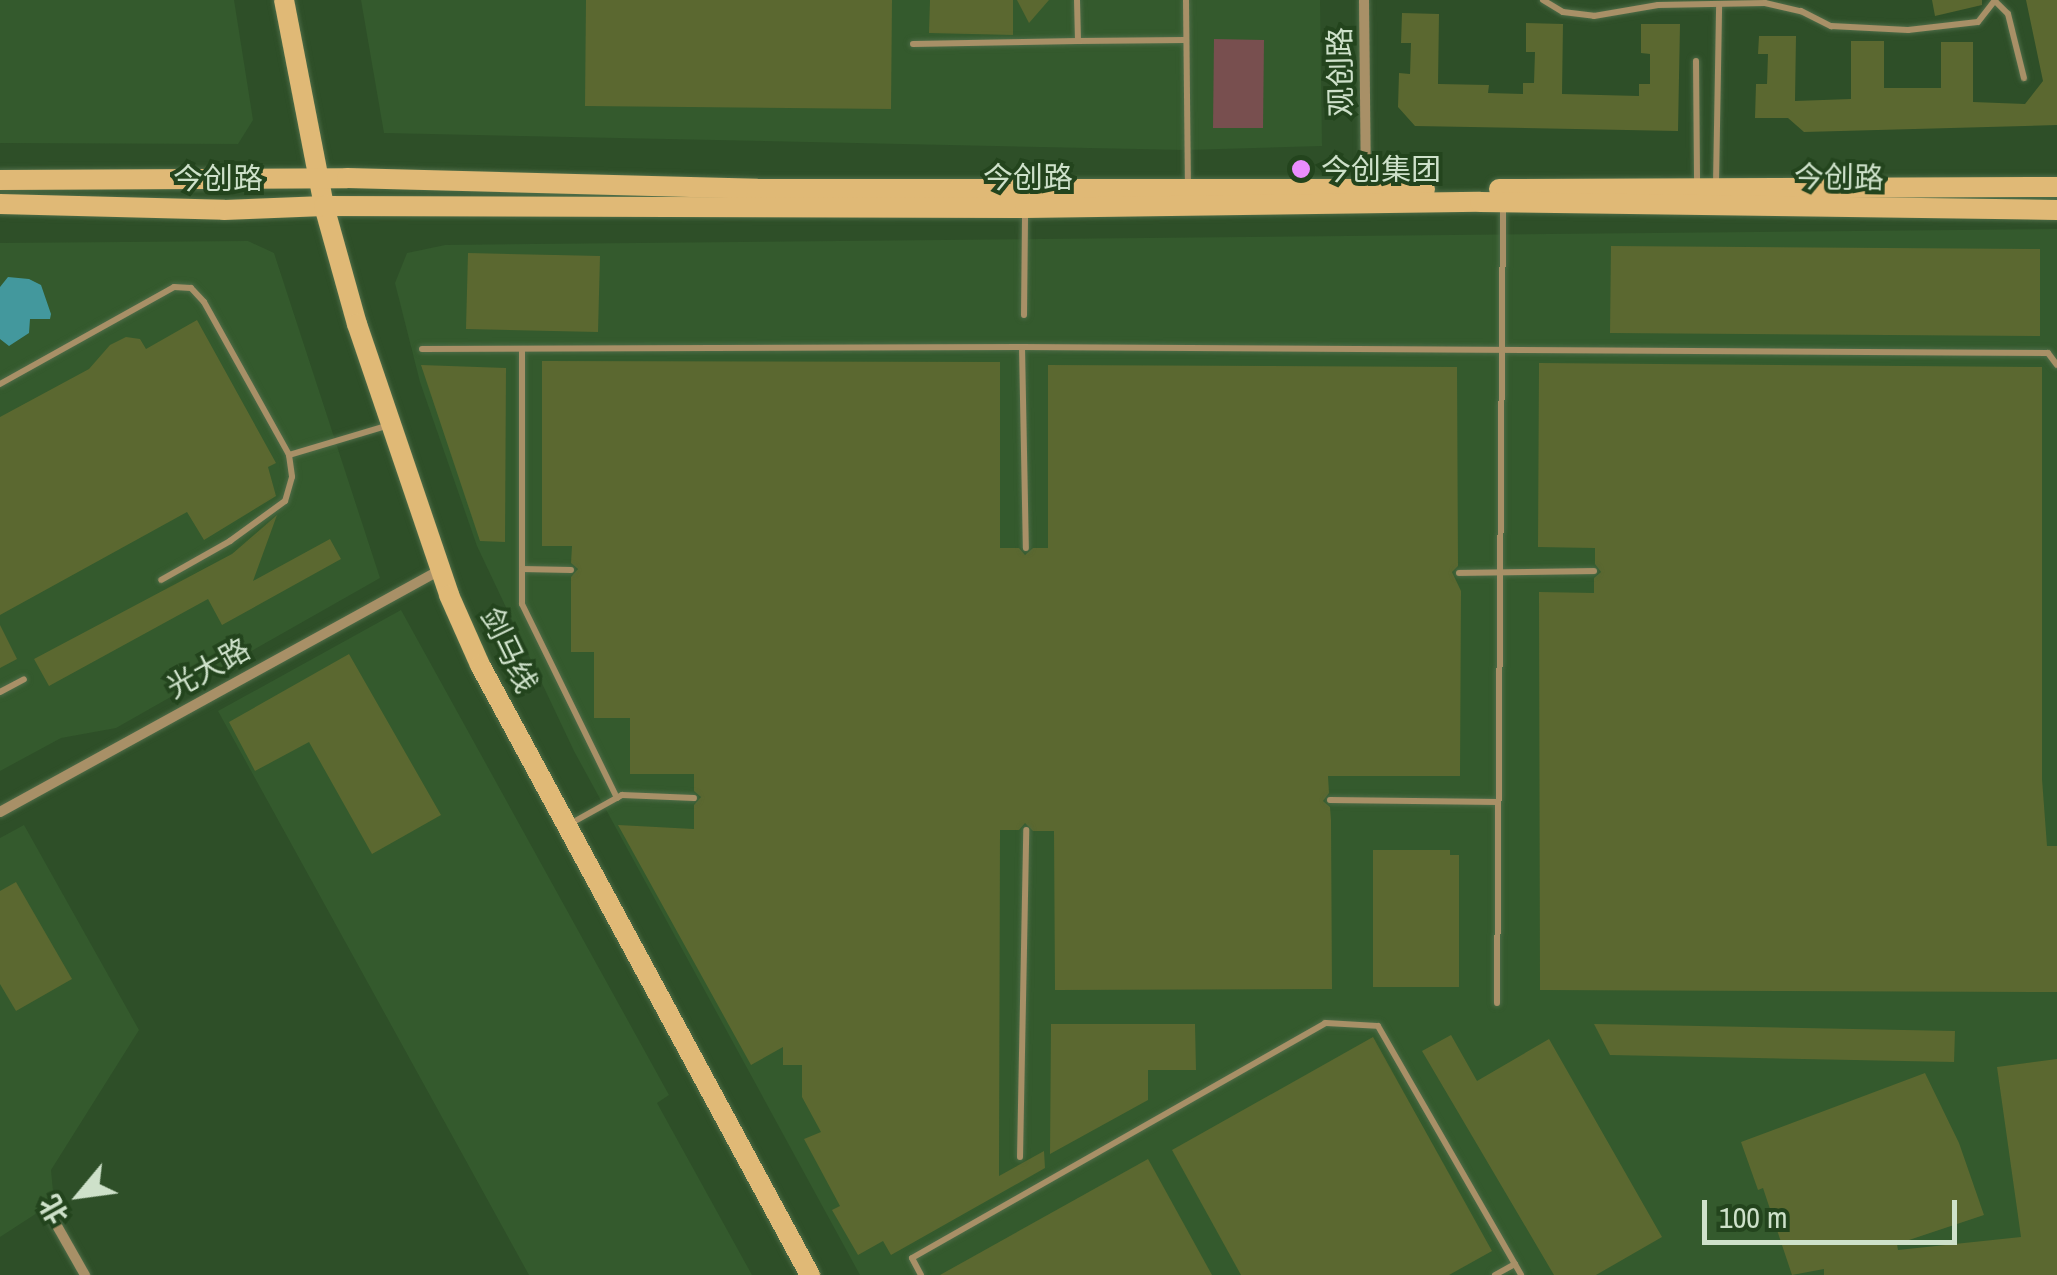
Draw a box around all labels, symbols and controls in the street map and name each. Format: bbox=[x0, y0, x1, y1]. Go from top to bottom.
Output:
street label: 观创路 bbox=[1321, 27, 1359, 117]
place label: 今创集团 bbox=[1321, 151, 1441, 187]
marker: 今创集团 bbox=[1290, 158, 1312, 180]
street label: 今创路 bbox=[1794, 158, 1884, 196]
street label: 今创路 bbox=[983, 159, 1073, 195]
street label: 今创路 bbox=[173, 160, 263, 196]
street label: 剑马线 bbox=[473, 602, 545, 698]
street label: 光大路 bbox=[160, 630, 256, 706]
north arrow bbox=[30, 1145, 130, 1245]
scale bar bbox=[1707, 1180, 1962, 1242]
text: 北 bbox=[30, 1188, 77, 1231]
text: 100 m bbox=[1719, 1197, 1787, 1237]

